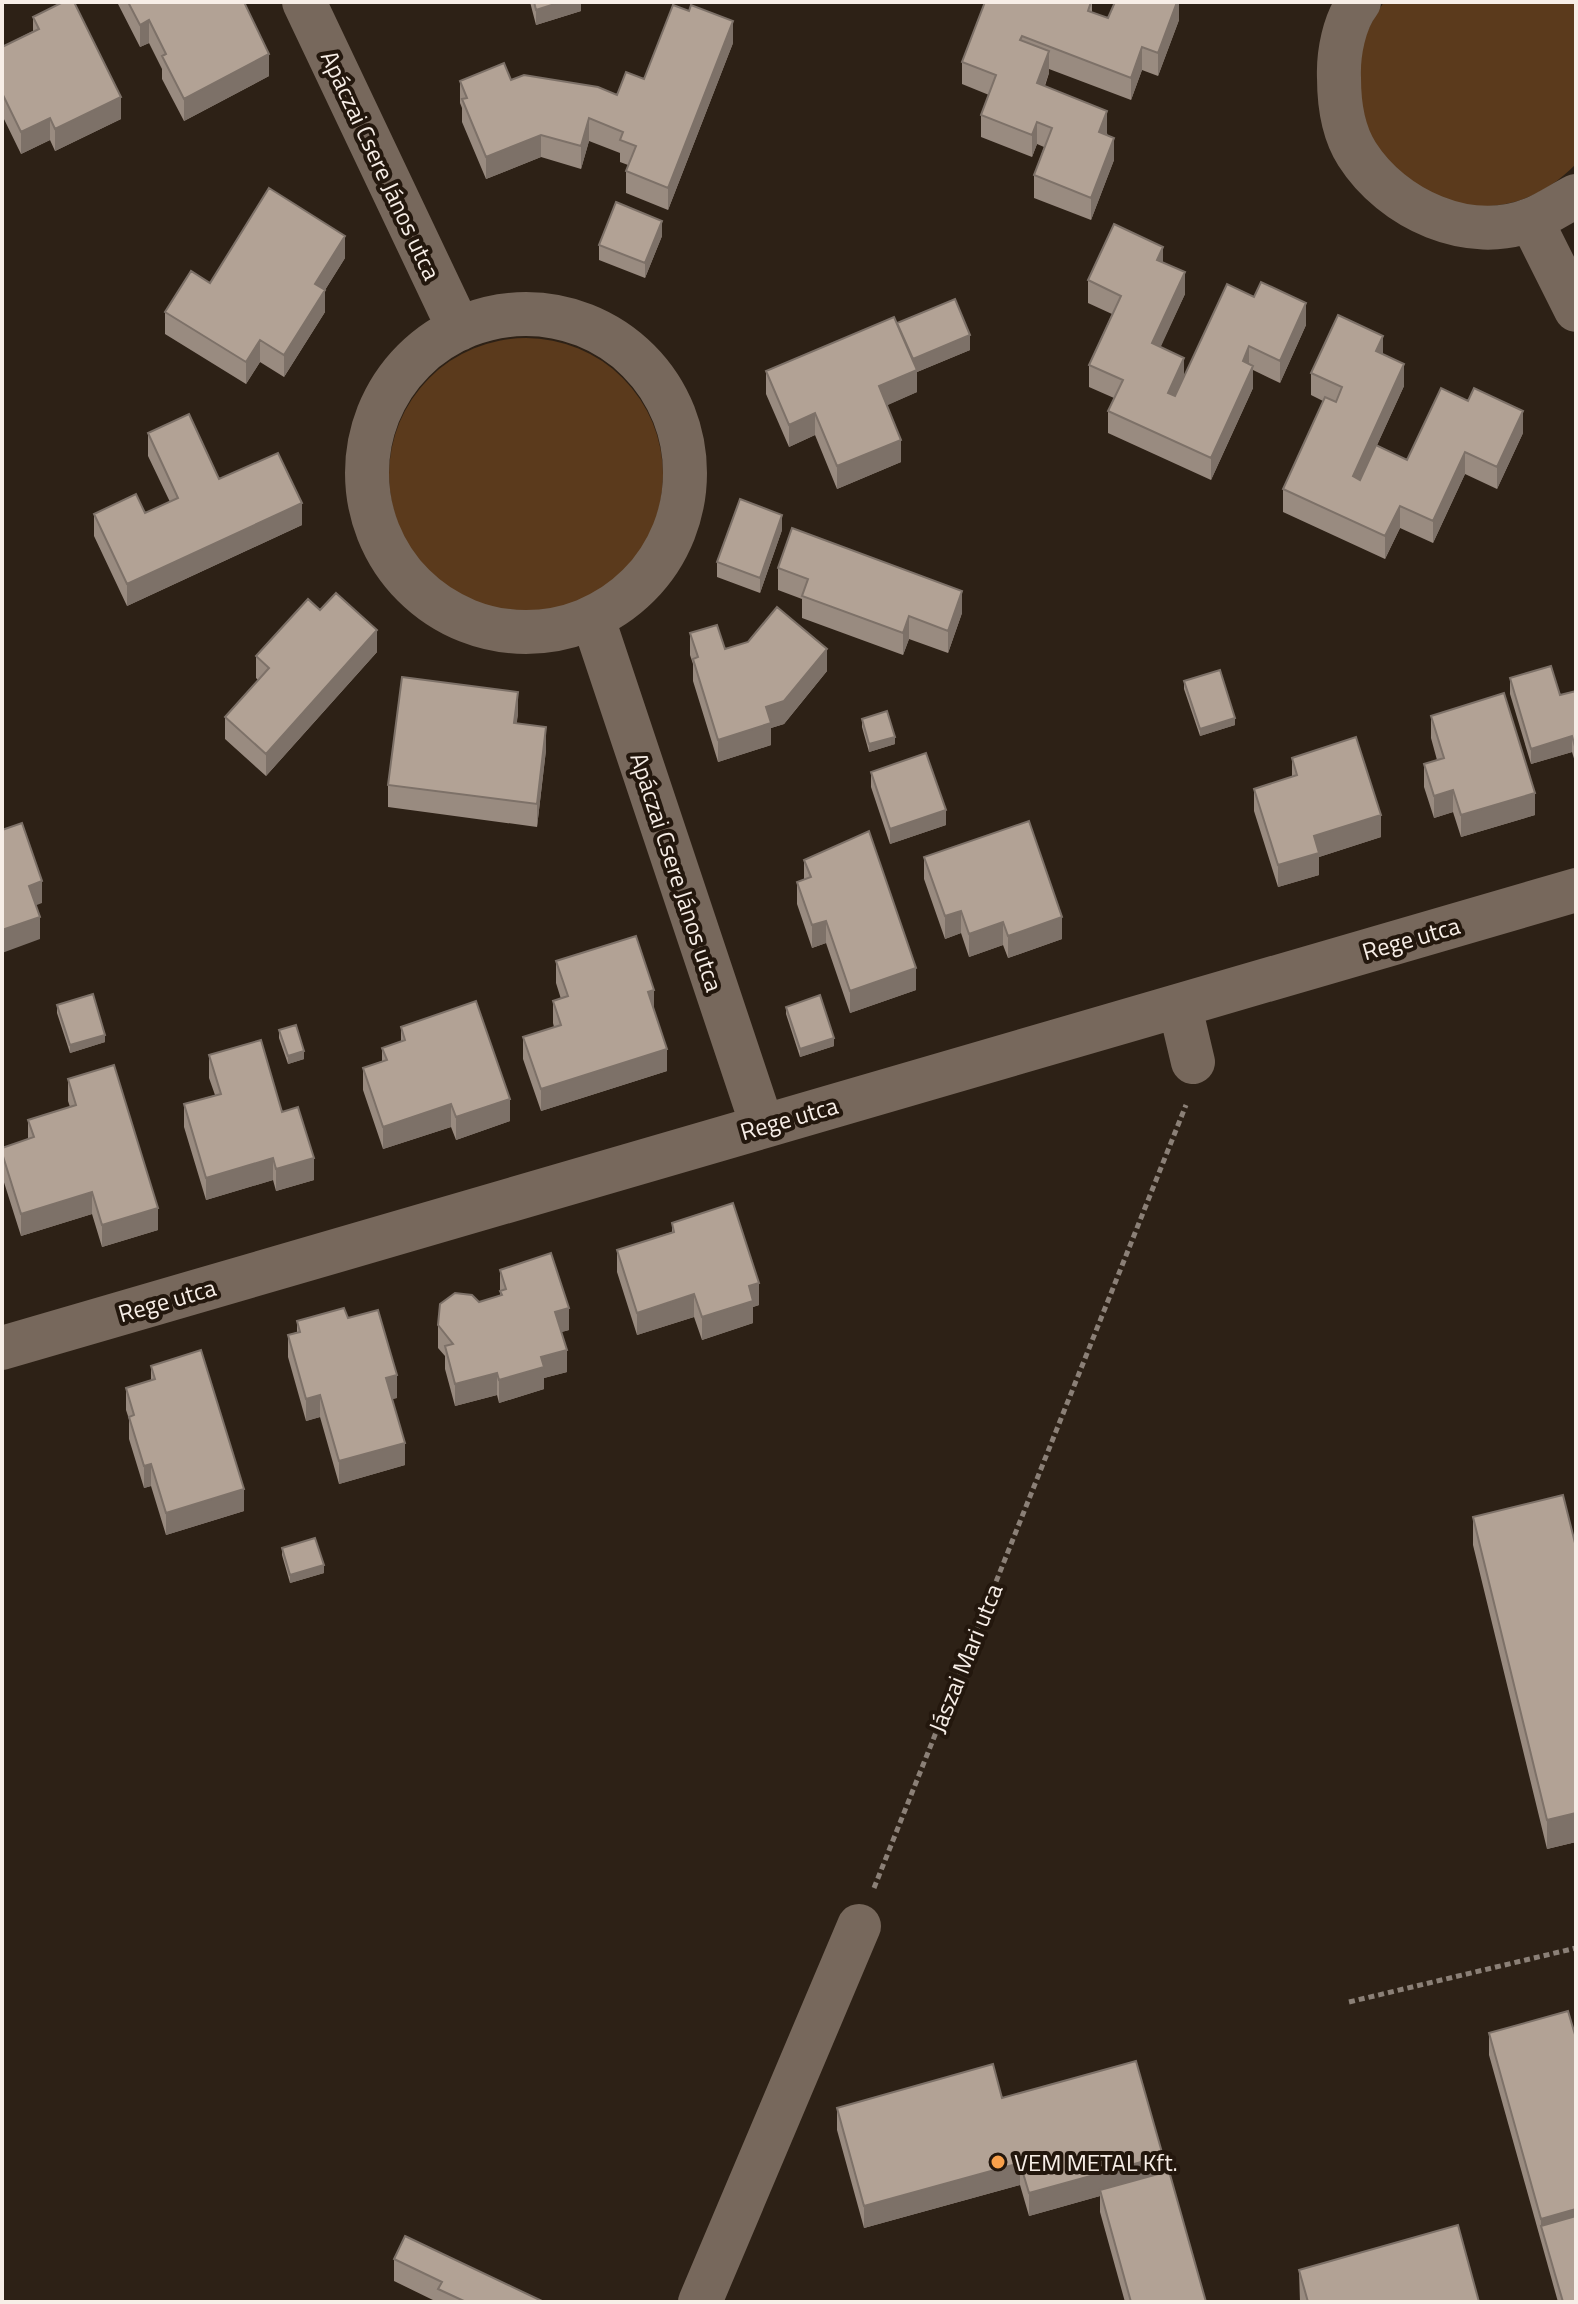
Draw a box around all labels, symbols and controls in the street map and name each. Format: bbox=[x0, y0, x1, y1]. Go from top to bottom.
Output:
street label: Apáczai Csere János utca bbox=[312, 44, 450, 286]
street label: Apáczai Csere János utca bbox=[621, 748, 733, 996]
street label: Rege utca bbox=[1358, 907, 1464, 969]
street label: Rege utca bbox=[736, 1087, 842, 1149]
street label: Rege utca bbox=[114, 1269, 220, 1331]
street label: Jászai Mari utca bbox=[919, 1578, 1011, 1738]
place label: VEM METAL Kft. bbox=[1014, 2144, 1178, 2180]
marker: VEM METAL Kft. bbox=[989, 2153, 1007, 2171]

